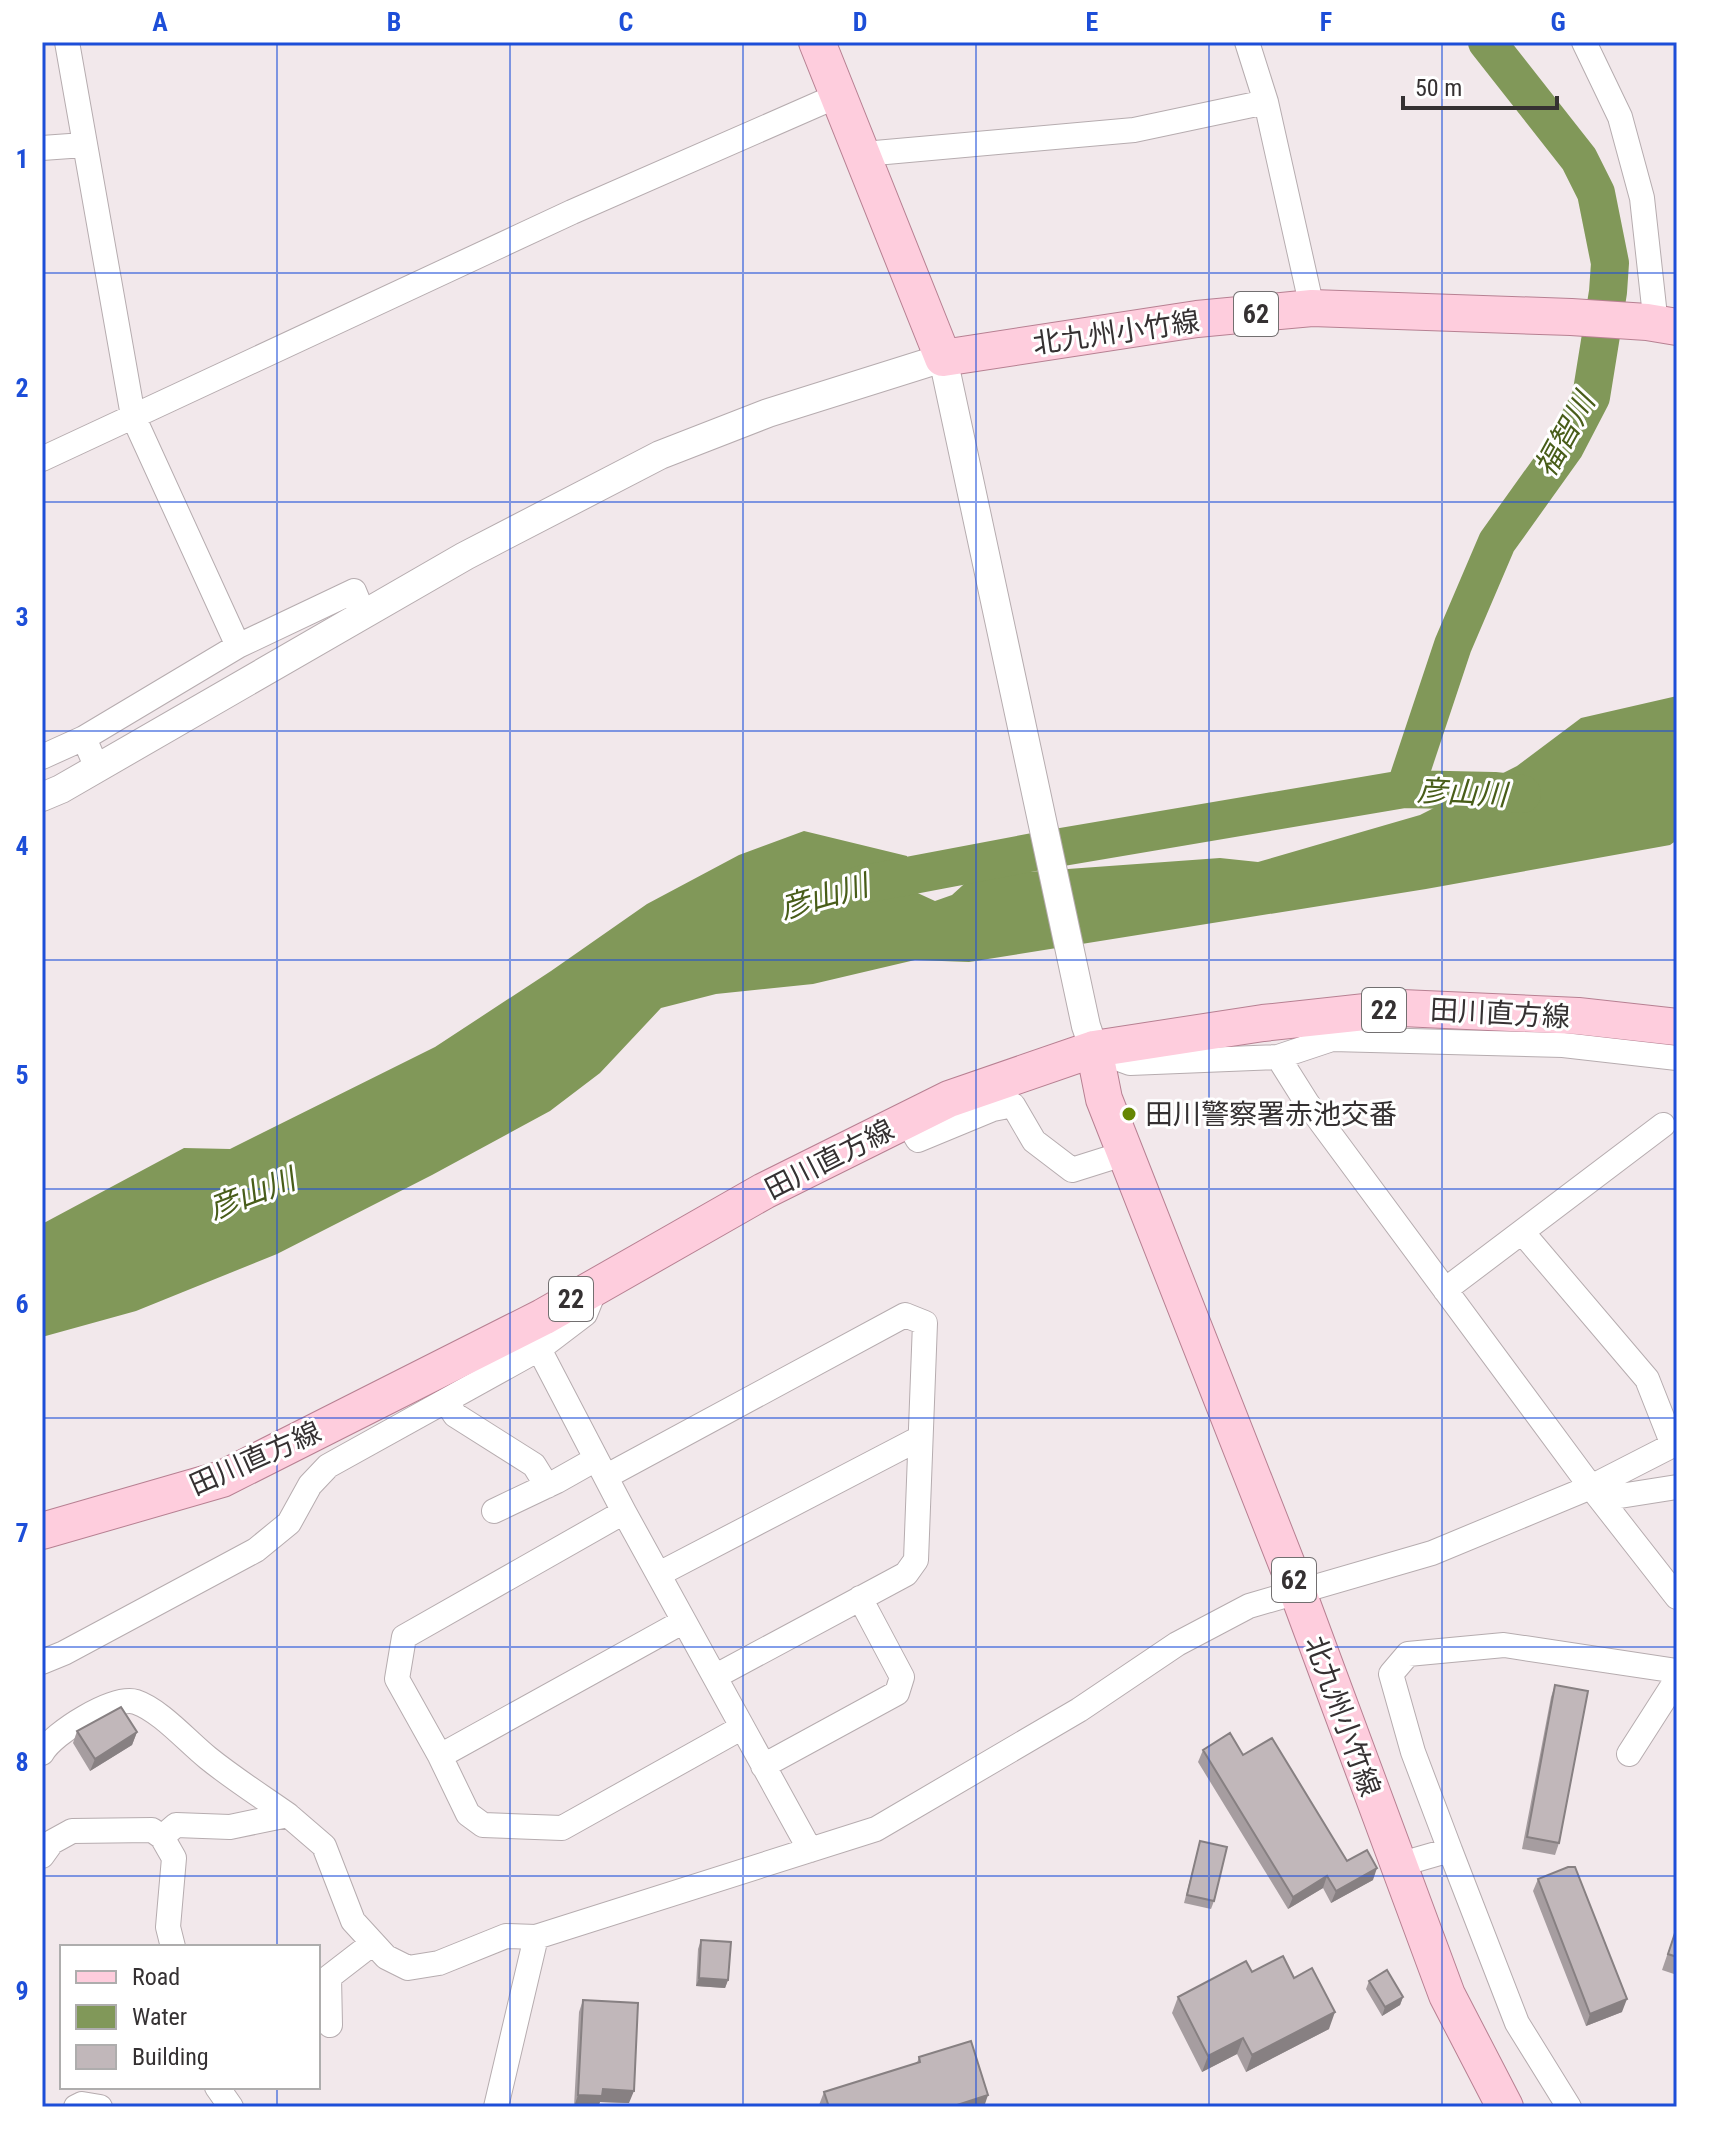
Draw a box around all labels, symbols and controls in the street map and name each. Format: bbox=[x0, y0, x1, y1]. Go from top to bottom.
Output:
text: A bbox=[152, 7, 168, 37]
text: B bbox=[387, 7, 401, 37]
text: C bbox=[619, 7, 634, 37]
text: D bbox=[853, 7, 867, 37]
text: E bbox=[1086, 7, 1099, 37]
text: F bbox=[1320, 7, 1332, 37]
text: G bbox=[1550, 7, 1566, 37]
scale bar bbox=[1403, 60, 1557, 110]
text: 50 m bbox=[1415, 74, 1462, 102]
text: 1 bbox=[15, 144, 29, 174]
road number: 62 bbox=[1234, 292, 1278, 336]
street label: 北九州小竹線 bbox=[1031, 304, 1202, 361]
text: 2 bbox=[15, 373, 29, 403]
water label: 福智川 bbox=[1527, 384, 1603, 483]
text: 3 bbox=[15, 602, 29, 632]
water label: 彦山川 bbox=[1416, 773, 1511, 812]
text: 4 bbox=[15, 831, 29, 861]
water label: 彦山川 bbox=[776, 866, 875, 926]
road number: 22 bbox=[1362, 988, 1406, 1032]
street label: 田川直方線 bbox=[1429, 993, 1571, 1034]
text: 5 bbox=[15, 1060, 29, 1090]
place label: 田川警察署赤池交番 bbox=[1145, 1098, 1397, 1131]
marker: 田川警察署赤池交番 bbox=[1120, 1105, 1138, 1123]
street label: 田川直方線 bbox=[759, 1113, 899, 1206]
water label: 彦山川 bbox=[204, 1160, 303, 1226]
road number: 22 bbox=[549, 1277, 593, 1321]
text: 6 bbox=[15, 1289, 29, 1319]
street label: 田川直方線 bbox=[185, 1415, 326, 1502]
text: 7 bbox=[15, 1518, 29, 1548]
road number: 62 bbox=[1272, 1558, 1316, 1602]
street label: 北九州小竹線 bbox=[1298, 1632, 1387, 1801]
text: 8 bbox=[15, 1747, 29, 1777]
legend bbox=[60, 1945, 320, 2089]
text: Road bbox=[132, 1963, 180, 1991]
text: 9 bbox=[15, 1976, 29, 2006]
text: Water bbox=[132, 2003, 187, 2031]
text: Building bbox=[132, 2043, 209, 2071]

